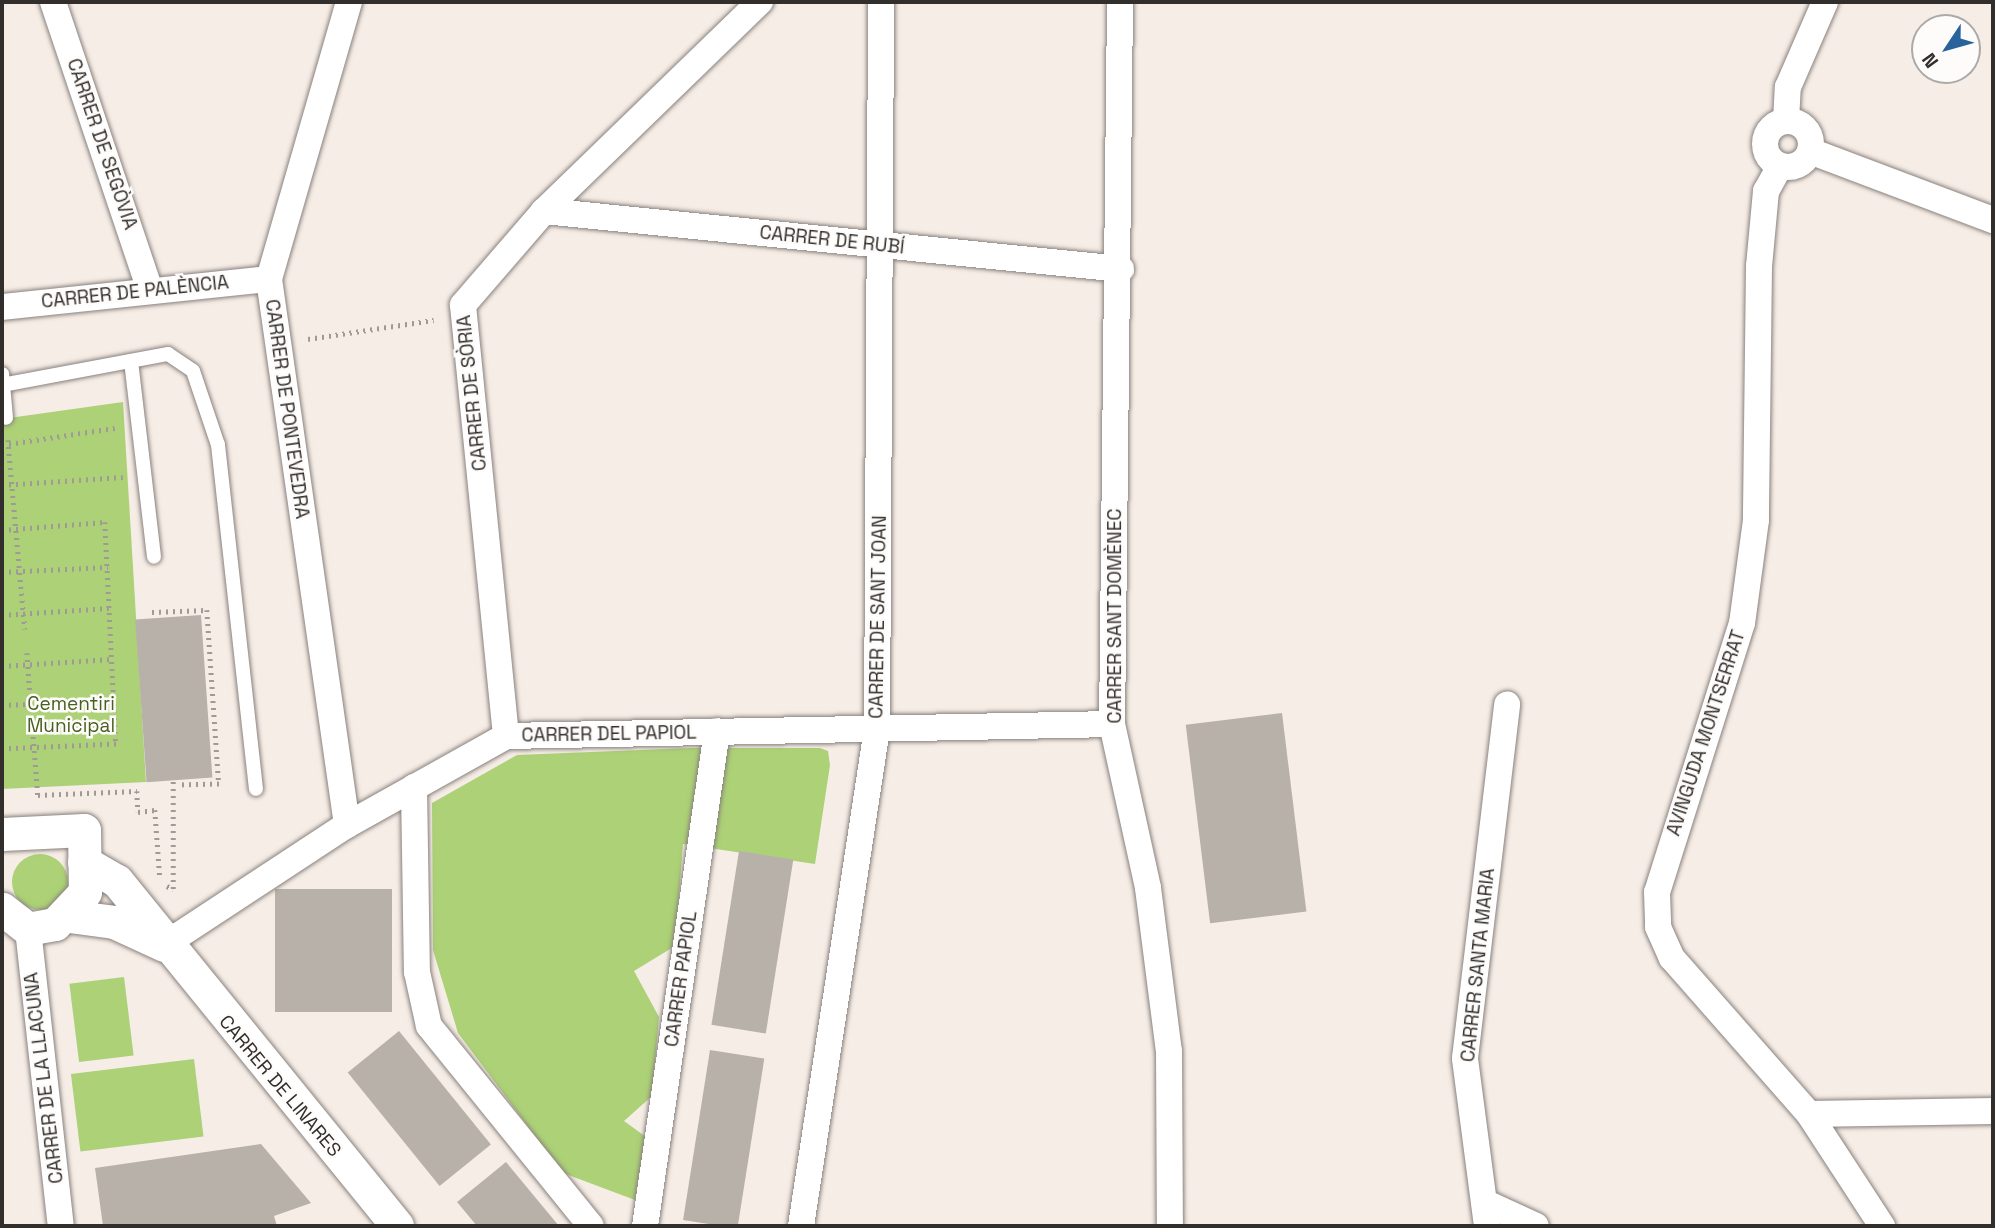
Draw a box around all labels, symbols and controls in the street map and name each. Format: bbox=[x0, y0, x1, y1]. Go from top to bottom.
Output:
north arrow bbox=[1911, 14, 1981, 84]
text: N bbox=[1916, 48, 1944, 73]
street label: CARRER DE SEGÒVIA bbox=[62, 55, 142, 233]
street label: CARRER DE RUBÍ bbox=[758, 221, 906, 259]
street label: CARRER DE PALÈNCIA bbox=[40, 271, 230, 313]
street label: CARRER DE PONTEVEDRA bbox=[260, 298, 314, 520]
street label: CARRER DE SÒRIA bbox=[452, 314, 492, 472]
street label: CARRER SANT DOMÈNEC bbox=[1104, 508, 1126, 724]
street label: CARRER DE SANT JOAN bbox=[865, 515, 891, 719]
street label: AVINGUDA MONTSERRAT bbox=[1662, 627, 1750, 839]
park label: Cementiri Municipal bbox=[27, 693, 115, 737]
street label: CARRER DEL PAPIOL bbox=[521, 721, 697, 747]
street label: CARRER SANTA MARIA bbox=[1456, 867, 1500, 1063]
street label: CARRER PAPIOL bbox=[660, 910, 702, 1048]
street label: CARRER DE LA LLACUNA bbox=[20, 971, 68, 1185]
street label: CARRER DE LINARES bbox=[214, 1011, 346, 1161]

